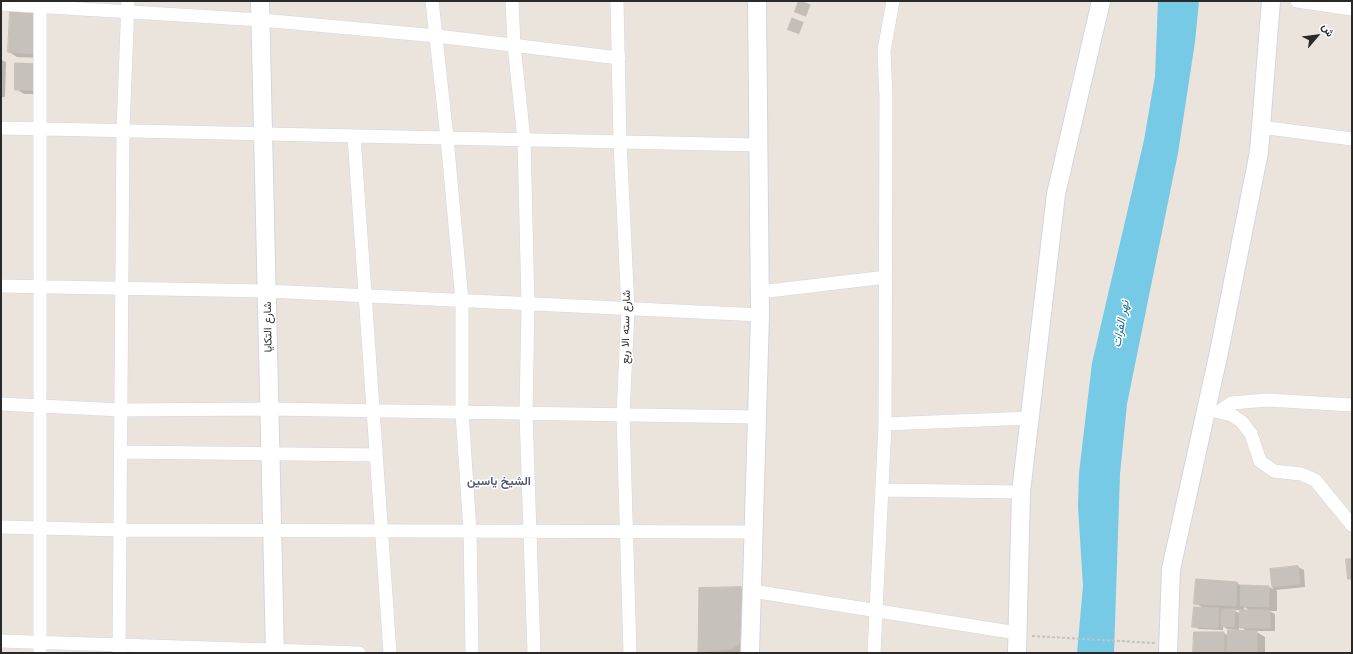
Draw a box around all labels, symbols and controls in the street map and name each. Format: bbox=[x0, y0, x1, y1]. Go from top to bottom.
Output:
north arrow bbox=[1297, 16, 1337, 56]
text: ش bbox=[1319, 21, 1337, 39]
street label: شارع سته الا ربع bbox=[619, 290, 633, 364]
water label: نهر الفرات bbox=[1109, 299, 1133, 349]
street label: شارع التكايا bbox=[261, 302, 275, 352]
district label: الشيخ ياسين bbox=[467, 474, 531, 488]

